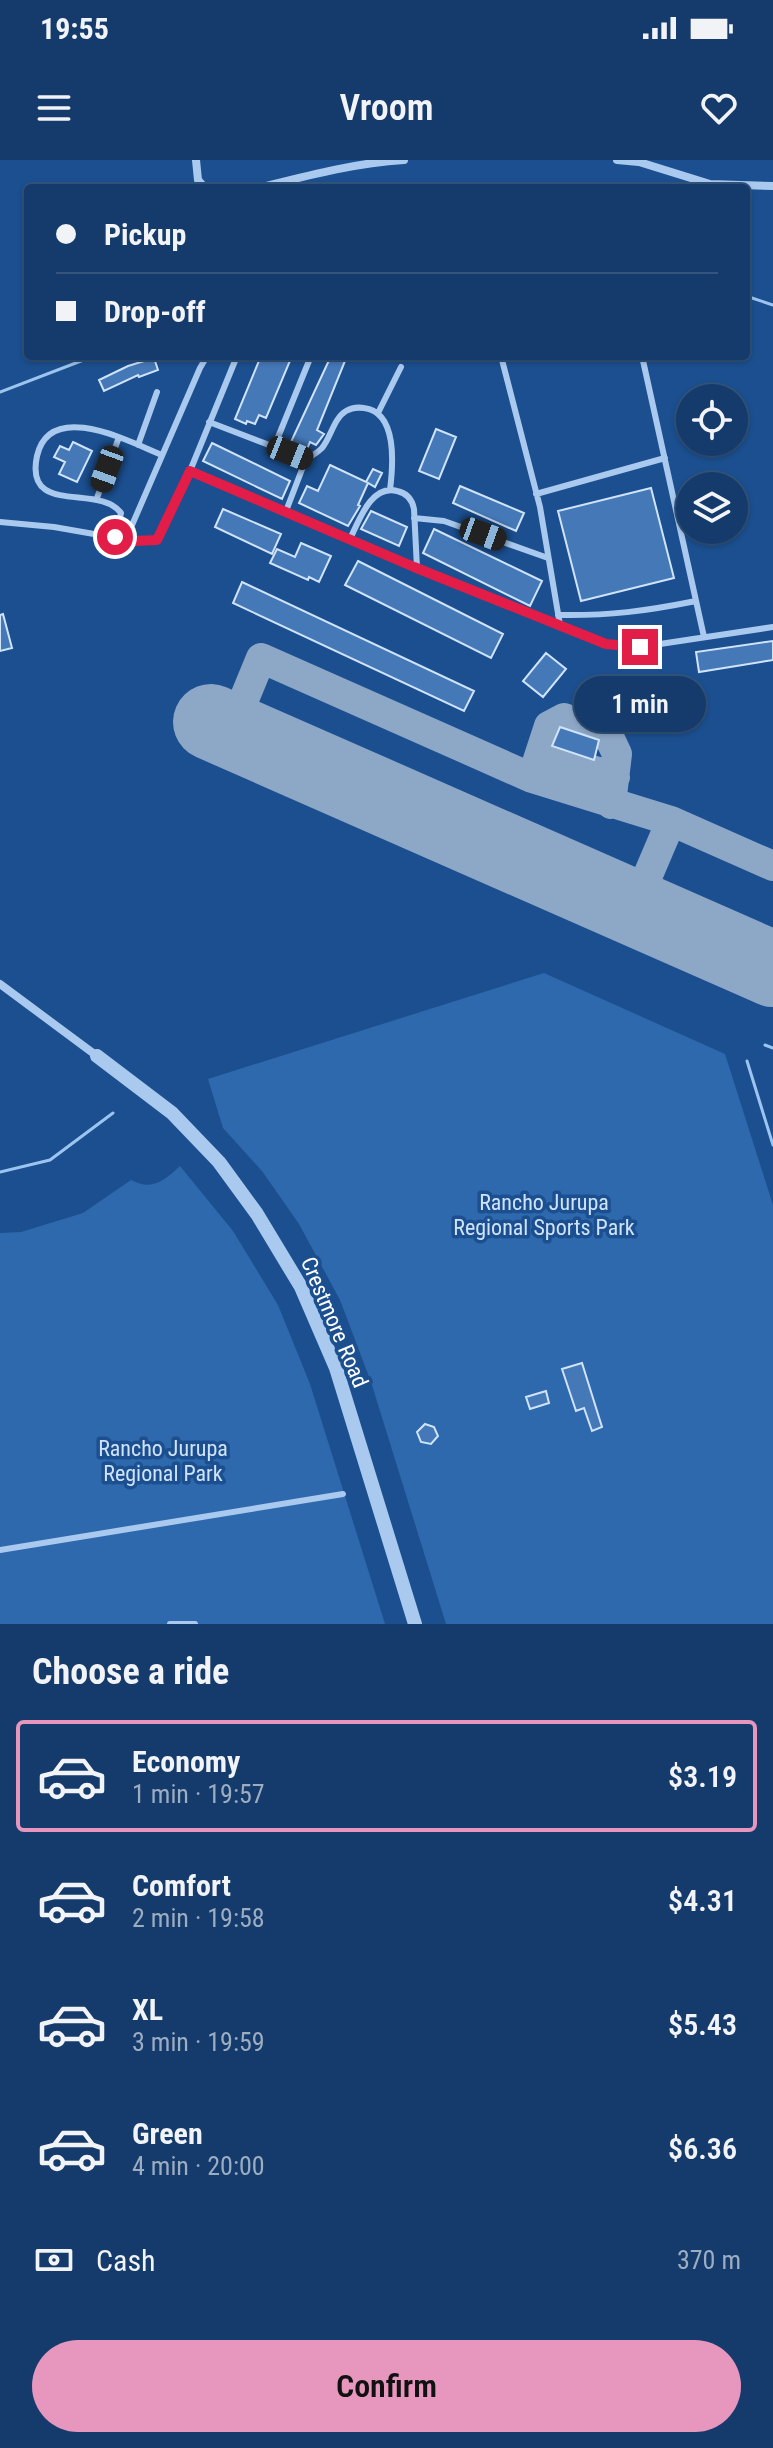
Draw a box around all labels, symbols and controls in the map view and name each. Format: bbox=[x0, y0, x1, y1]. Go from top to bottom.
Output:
text: 19:55 bbox=[40, 11, 109, 46]
icon: menu bbox=[32, 86, 76, 130]
icon: heart bbox=[697, 86, 741, 130]
text: Vroom bbox=[340, 87, 433, 129]
text: Pickup bbox=[104, 217, 186, 252]
text: Drop-off bbox=[104, 294, 206, 329]
map controls bbox=[676, 384, 748, 544]
button: locate bbox=[676, 384, 748, 456]
car bbox=[263, 433, 317, 473]
car bbox=[88, 442, 126, 496]
button: layers bbox=[676, 472, 748, 544]
car bbox=[456, 515, 510, 553]
route start bbox=[97, 519, 133, 555]
route end bbox=[622, 629, 658, 665]
callout: 1 min bbox=[574, 675, 706, 731]
text: 1 min bbox=[611, 689, 669, 719]
park label: Rancho Jurupa Regional Sports Park bbox=[453, 1190, 635, 1240]
street label: Crestmore Road bbox=[296, 1253, 373, 1391]
park label: Rancho Jurupa Regional Park bbox=[98, 1436, 228, 1486]
text: Choose a ride bbox=[32, 1651, 229, 1693]
icon: car bbox=[36, 1740, 108, 1812]
text: Economy bbox=[132, 1744, 240, 1779]
text: $3.19 bbox=[668, 1759, 737, 1794]
text: 1 min · 19:57 bbox=[132, 1779, 265, 1809]
icon: car bbox=[36, 1864, 108, 1936]
text: Comfort bbox=[132, 1868, 231, 1903]
text: $4.31 bbox=[668, 1883, 737, 1918]
text: 2 min · 19:58 bbox=[132, 1903, 265, 1933]
icon: car bbox=[36, 1988, 108, 2060]
text: XL bbox=[132, 1992, 163, 2027]
text: $5.43 bbox=[668, 2007, 737, 2042]
text: 3 min · 19:59 bbox=[132, 2027, 265, 2057]
icon: car bbox=[36, 2112, 108, 2184]
text: Green bbox=[132, 2116, 203, 2151]
text: $6.36 bbox=[668, 2131, 737, 2166]
text: 4 min · 20:00 bbox=[132, 2151, 265, 2181]
icon: cash bbox=[32, 2238, 76, 2282]
text: Cash bbox=[96, 2243, 156, 2278]
text: 370 m bbox=[677, 2245, 741, 2275]
button: Confirm bbox=[32, 2340, 741, 2432]

